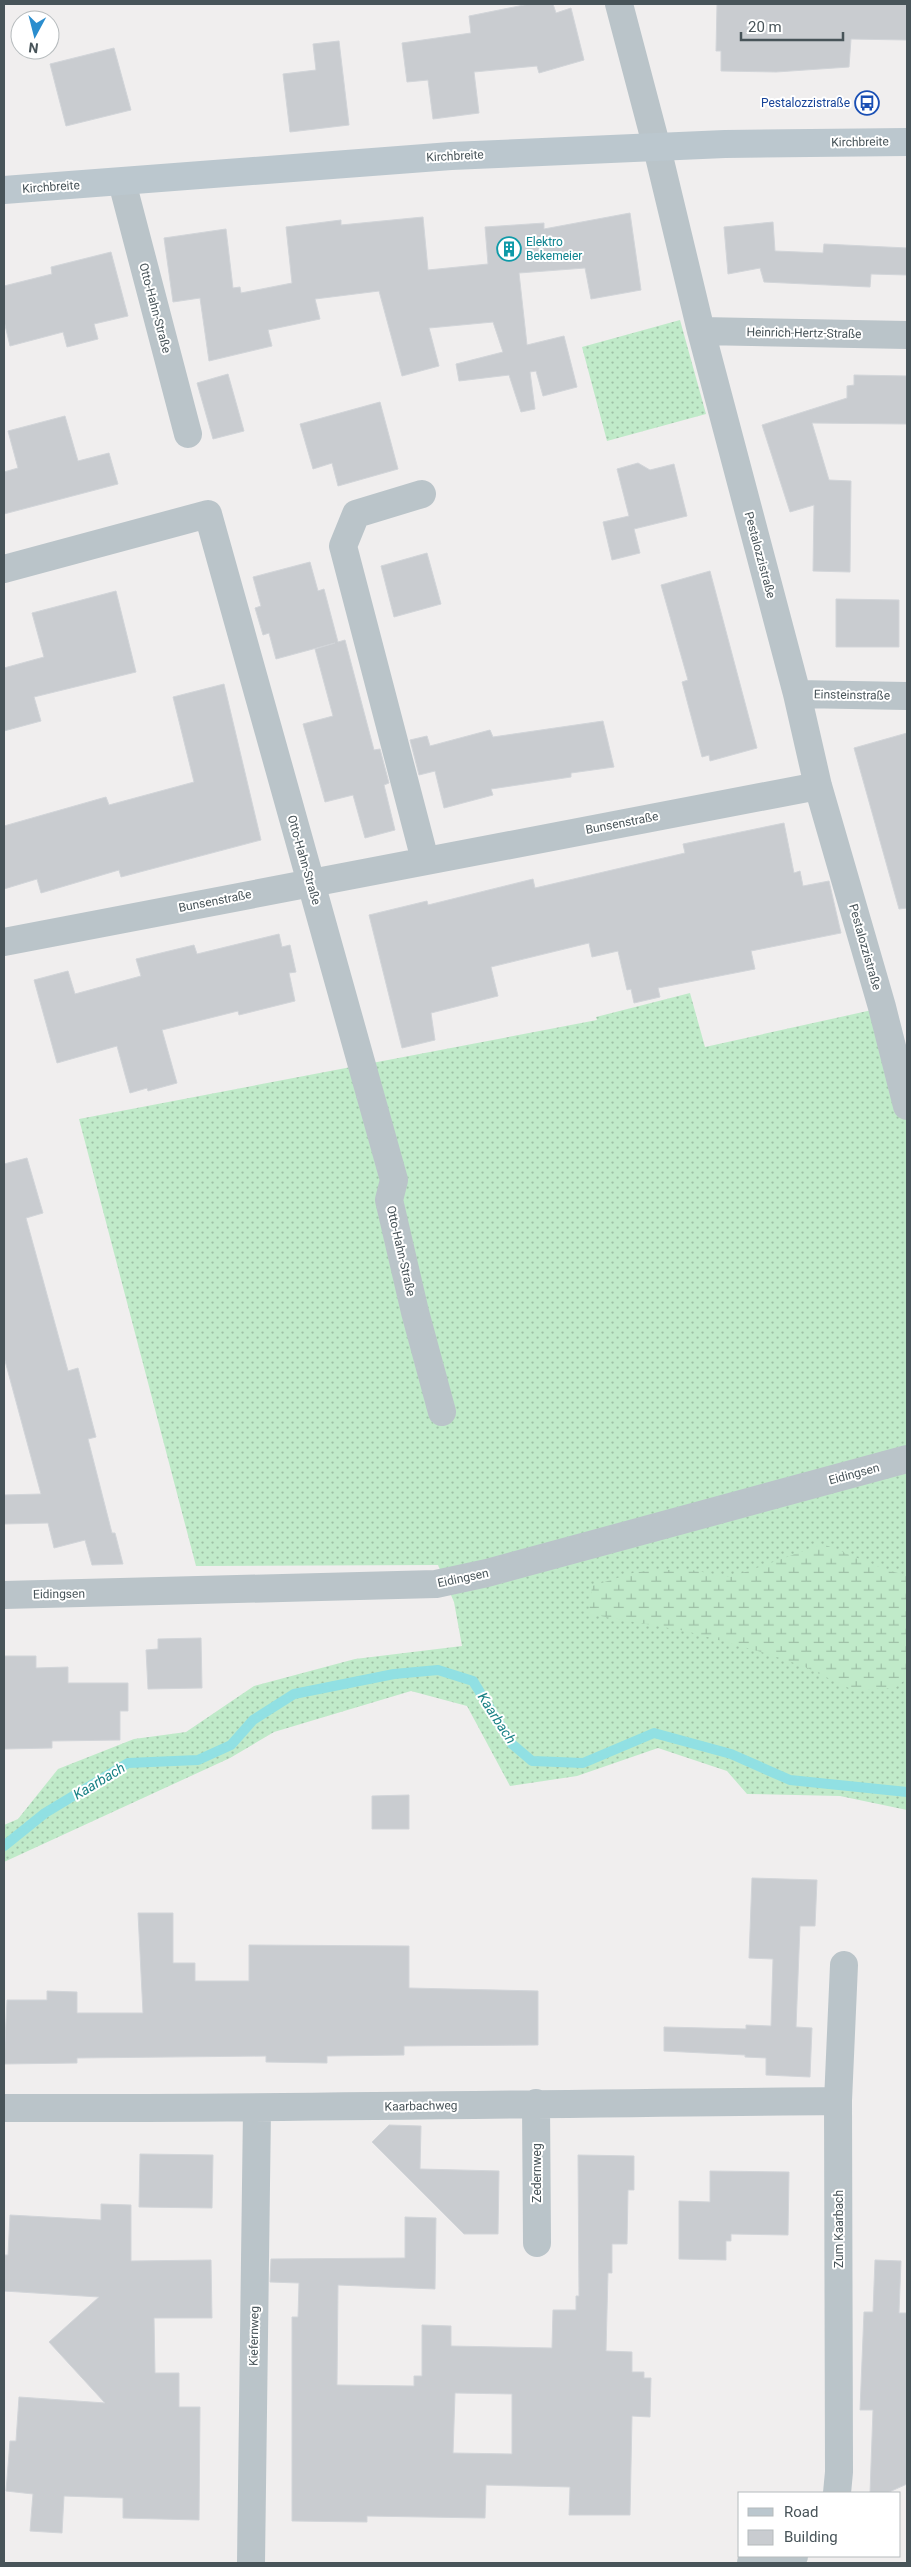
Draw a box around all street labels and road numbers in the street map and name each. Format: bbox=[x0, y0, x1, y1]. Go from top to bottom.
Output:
street label: Kirchbreite bbox=[831, 134, 889, 150]
street label: Kirchbreite bbox=[426, 148, 484, 164]
street label: Kirchbreite bbox=[22, 178, 80, 196]
street label: Otto-Hahn-Straße bbox=[136, 261, 174, 355]
street label: Heinrich-Hertz-Straße bbox=[746, 325, 862, 341]
street label: Pestalozzistraße bbox=[742, 510, 778, 600]
street label: Einsteinstraße bbox=[814, 687, 890, 703]
street label: Bunsenstraße bbox=[584, 809, 660, 837]
street label: Otto-Hahn-Straße bbox=[284, 814, 324, 906]
street label: Bunsenstraße bbox=[177, 887, 253, 915]
street label: Pestalozzistraße bbox=[846, 902, 884, 992]
street label: Otto-Hahn-Straße bbox=[384, 1204, 418, 1298]
street label: Eidingsen bbox=[827, 1461, 881, 1487]
street label: Eidingsen bbox=[436, 1566, 490, 1590]
street label: Eidingsen bbox=[33, 1587, 85, 1601]
street label: Kaarbachweg bbox=[384, 2098, 458, 2114]
street label: Zedernweg bbox=[530, 2143, 544, 2203]
street label: Zum Kaarbach bbox=[832, 2190, 846, 2268]
street label: Kiefernweg bbox=[246, 2306, 262, 2366]

